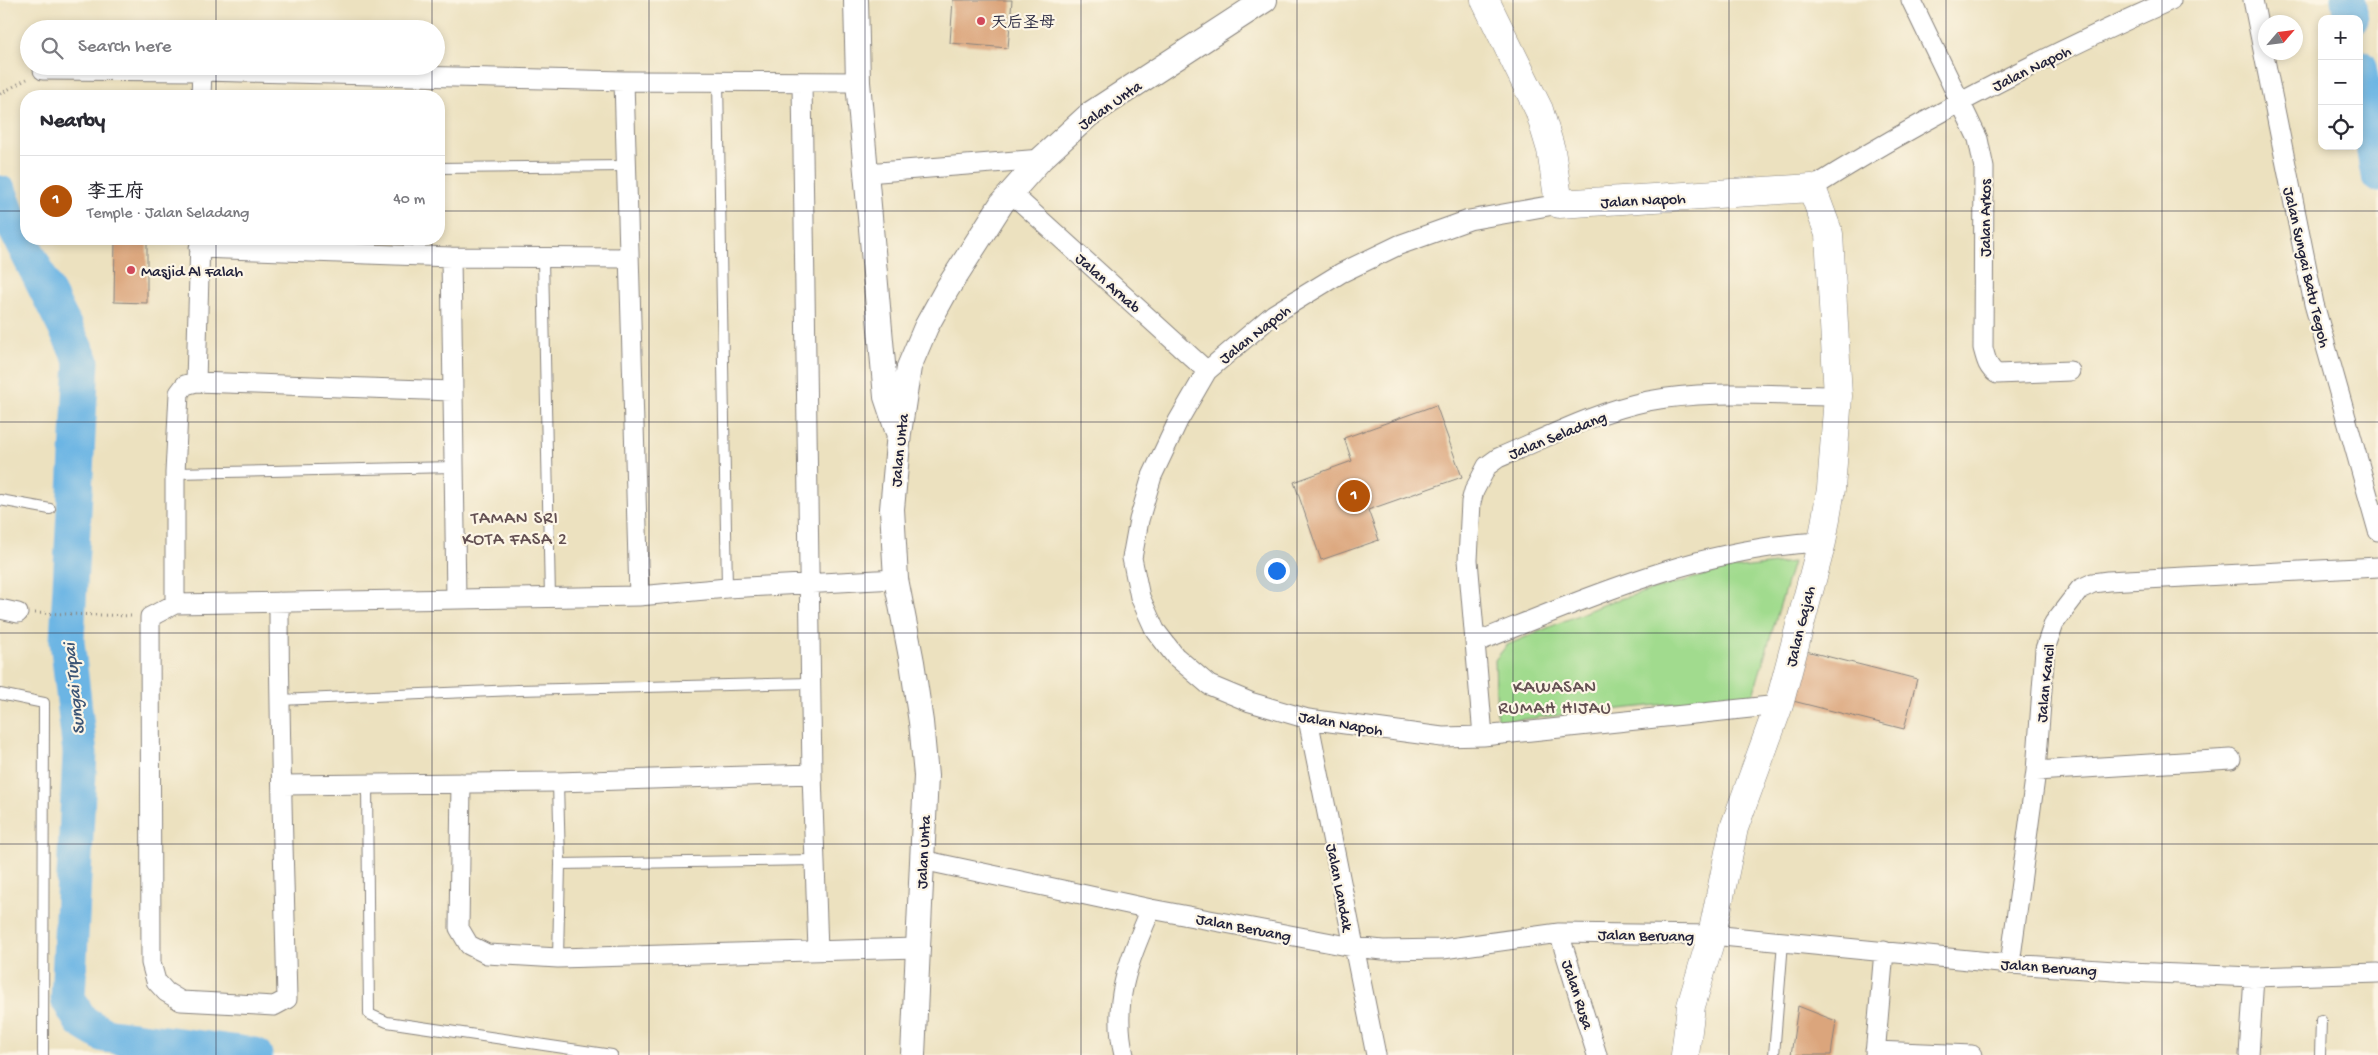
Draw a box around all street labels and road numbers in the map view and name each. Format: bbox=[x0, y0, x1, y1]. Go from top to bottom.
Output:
street label: Jalan Napoh bbox=[1990, 43, 2075, 97]
street label: Jalan Unta bbox=[1075, 77, 1147, 136]
street label: Jalan Arkos bbox=[1978, 178, 1997, 257]
street label: Jalan Sungai Batu Tegoh bbox=[2277, 186, 2332, 350]
street label: Jalan Napoh bbox=[1600, 191, 1687, 214]
street label: Jalan Arnab bbox=[1070, 250, 1144, 319]
street label: Jalan Napoh bbox=[1217, 302, 1296, 369]
street label: Jalan Seladang bbox=[1506, 409, 1610, 466]
street label: Jalan Unta bbox=[888, 412, 915, 488]
street label: Jalan Gajah bbox=[1783, 584, 1822, 669]
street label: Jalan Kancil bbox=[2034, 643, 2061, 724]
street label: Jalan Napoh bbox=[1297, 709, 1384, 742]
street label: Jalan Unta bbox=[914, 814, 937, 889]
street label: Jalan Landak bbox=[1320, 842, 1356, 935]
street label: Jalan Beruang bbox=[1194, 911, 1292, 948]
street label: Jalan Beruang bbox=[1598, 927, 1694, 948]
street label: Jalan Beruang bbox=[2000, 957, 2097, 982]
street label: Jalan Rusa bbox=[1556, 958, 1596, 1033]

